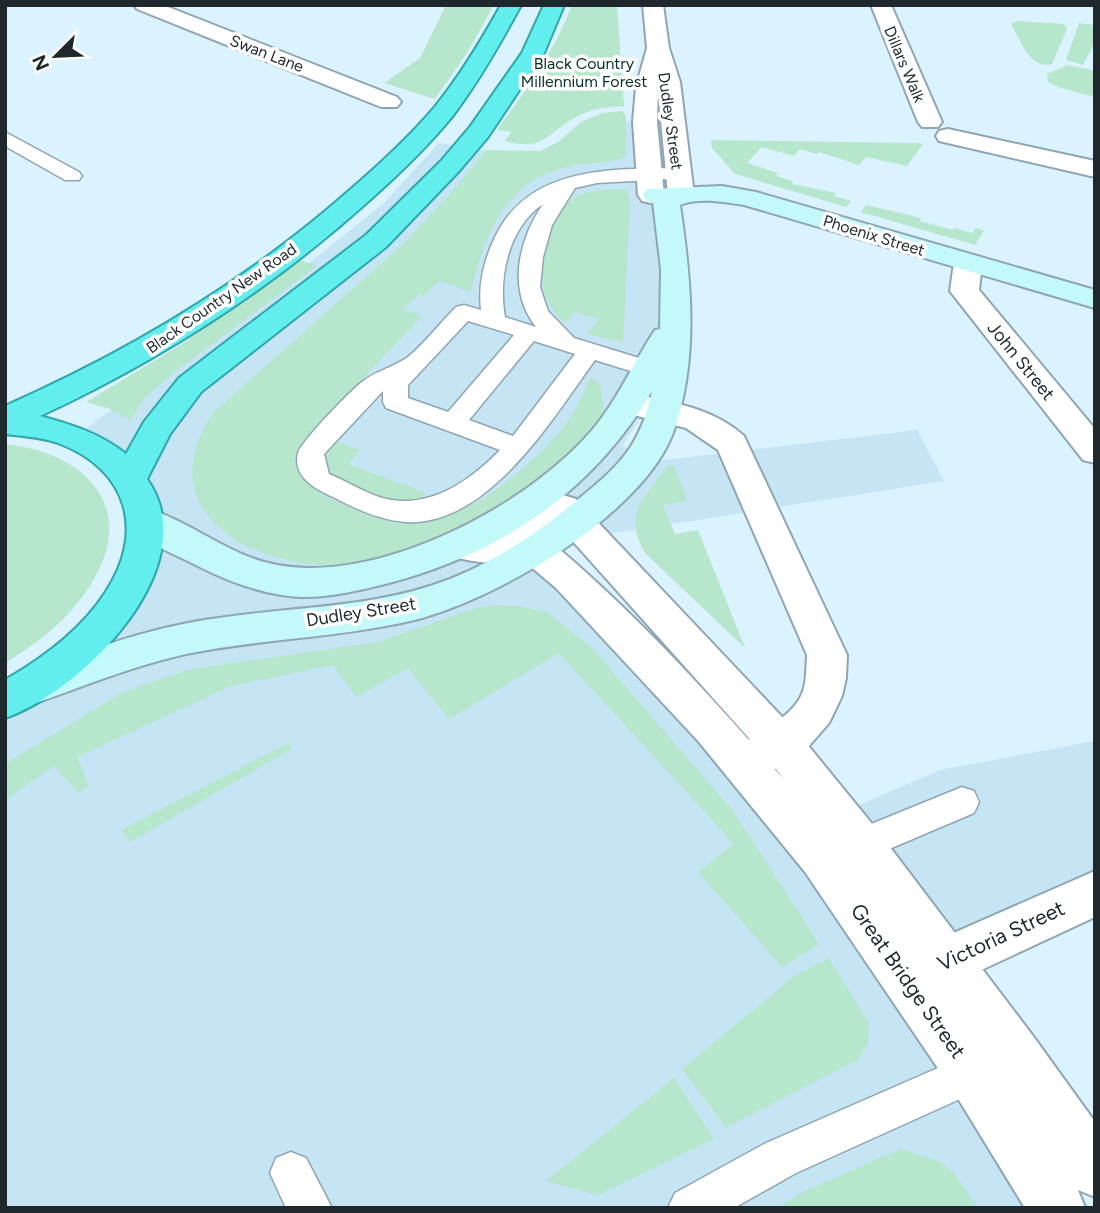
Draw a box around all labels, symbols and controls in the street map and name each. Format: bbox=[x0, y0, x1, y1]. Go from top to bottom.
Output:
north arrow bbox=[21, 21, 91, 91]
street label: Dillars Walk bbox=[880, 23, 929, 105]
street label: Swan Lane bbox=[227, 31, 307, 76]
text: N bbox=[27, 51, 54, 74]
park label: Black Country Millennium Forest bbox=[521, 54, 647, 91]
street label: Dudley Street bbox=[654, 71, 687, 171]
street label: Phoenix Street bbox=[821, 211, 927, 260]
street label: Black Country New Road bbox=[143, 239, 300, 357]
street label: John Street bbox=[983, 317, 1059, 405]
street label: Dudley Street bbox=[305, 592, 418, 632]
street label: Victoria Street bbox=[933, 895, 1068, 976]
street label: Great Bridge Street bbox=[846, 898, 971, 1063]

